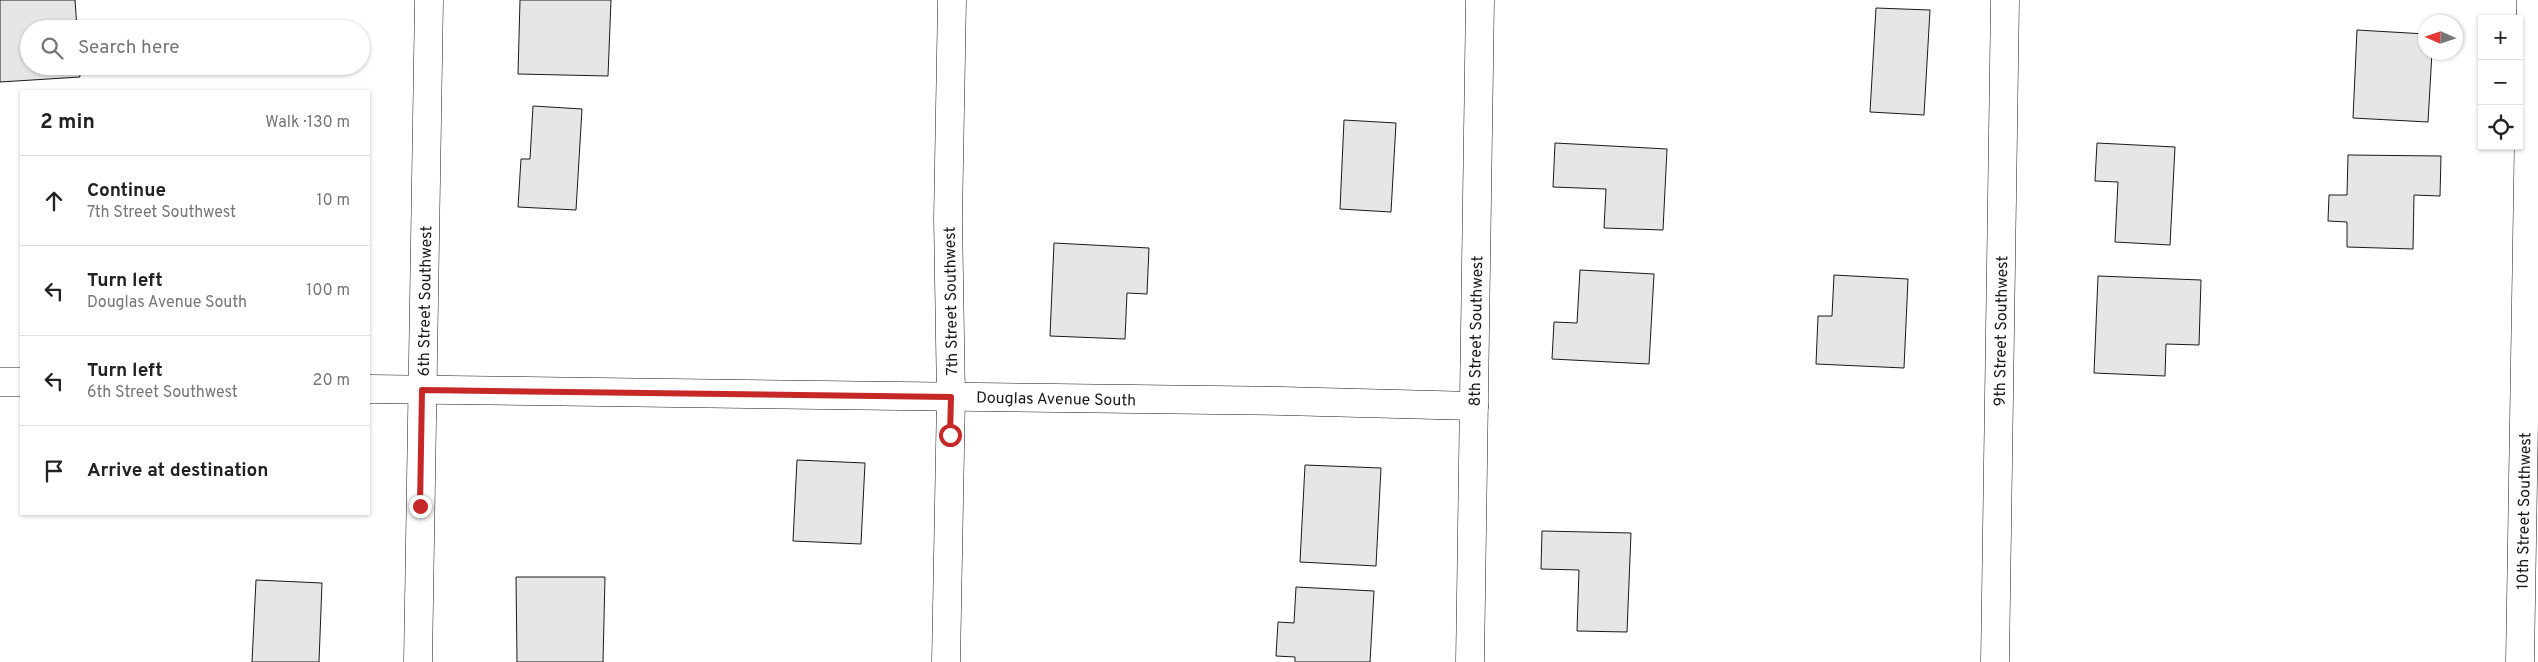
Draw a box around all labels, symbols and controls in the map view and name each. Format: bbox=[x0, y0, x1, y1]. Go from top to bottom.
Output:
north arrow bbox=[2418, 15, 2463, 60]
map controls bbox=[2478, 15, 2523, 150]
button: + bbox=[2478, 15, 2523, 60]
search box bbox=[20, 20, 370, 75]
icon: search bbox=[38, 34, 66, 62]
text: Search here bbox=[78, 36, 180, 60]
button: − bbox=[2478, 60, 2523, 105]
button: locate bbox=[2478, 105, 2523, 150]
text: 2 min bbox=[40, 109, 95, 136]
text: Walk · 130 m bbox=[265, 113, 350, 133]
text: Continue bbox=[87, 179, 166, 203]
icon: ahead bbox=[40, 187, 68, 215]
text: 10 m bbox=[316, 191, 350, 211]
text: 7th Street Southwest bbox=[87, 203, 236, 223]
street label: 6th Street Southwest bbox=[415, 225, 437, 377]
street label: 7th Street Southwest bbox=[941, 226, 963, 376]
street label: 9th Street Southwest bbox=[1991, 255, 2013, 407]
street label: 8th Street Southwest bbox=[1466, 256, 1488, 407]
text: Turn left bbox=[87, 269, 163, 293]
icon: left bbox=[40, 277, 68, 305]
text: 100 m bbox=[306, 281, 350, 301]
text: Douglas Avenue South bbox=[87, 293, 247, 313]
text: Turn left bbox=[87, 359, 163, 383]
icon: left bbox=[40, 367, 68, 395]
text: 20 m bbox=[313, 371, 350, 391]
text: 6th Street Southwest bbox=[87, 383, 238, 403]
street label: Douglas Avenue South bbox=[976, 389, 1136, 411]
route start bbox=[939, 424, 962, 447]
street label: 10th Street Southwest bbox=[2514, 432, 2536, 590]
icon: arrive bbox=[40, 457, 68, 485]
text: Arrive at destination bbox=[87, 459, 268, 483]
route end bbox=[409, 495, 432, 518]

